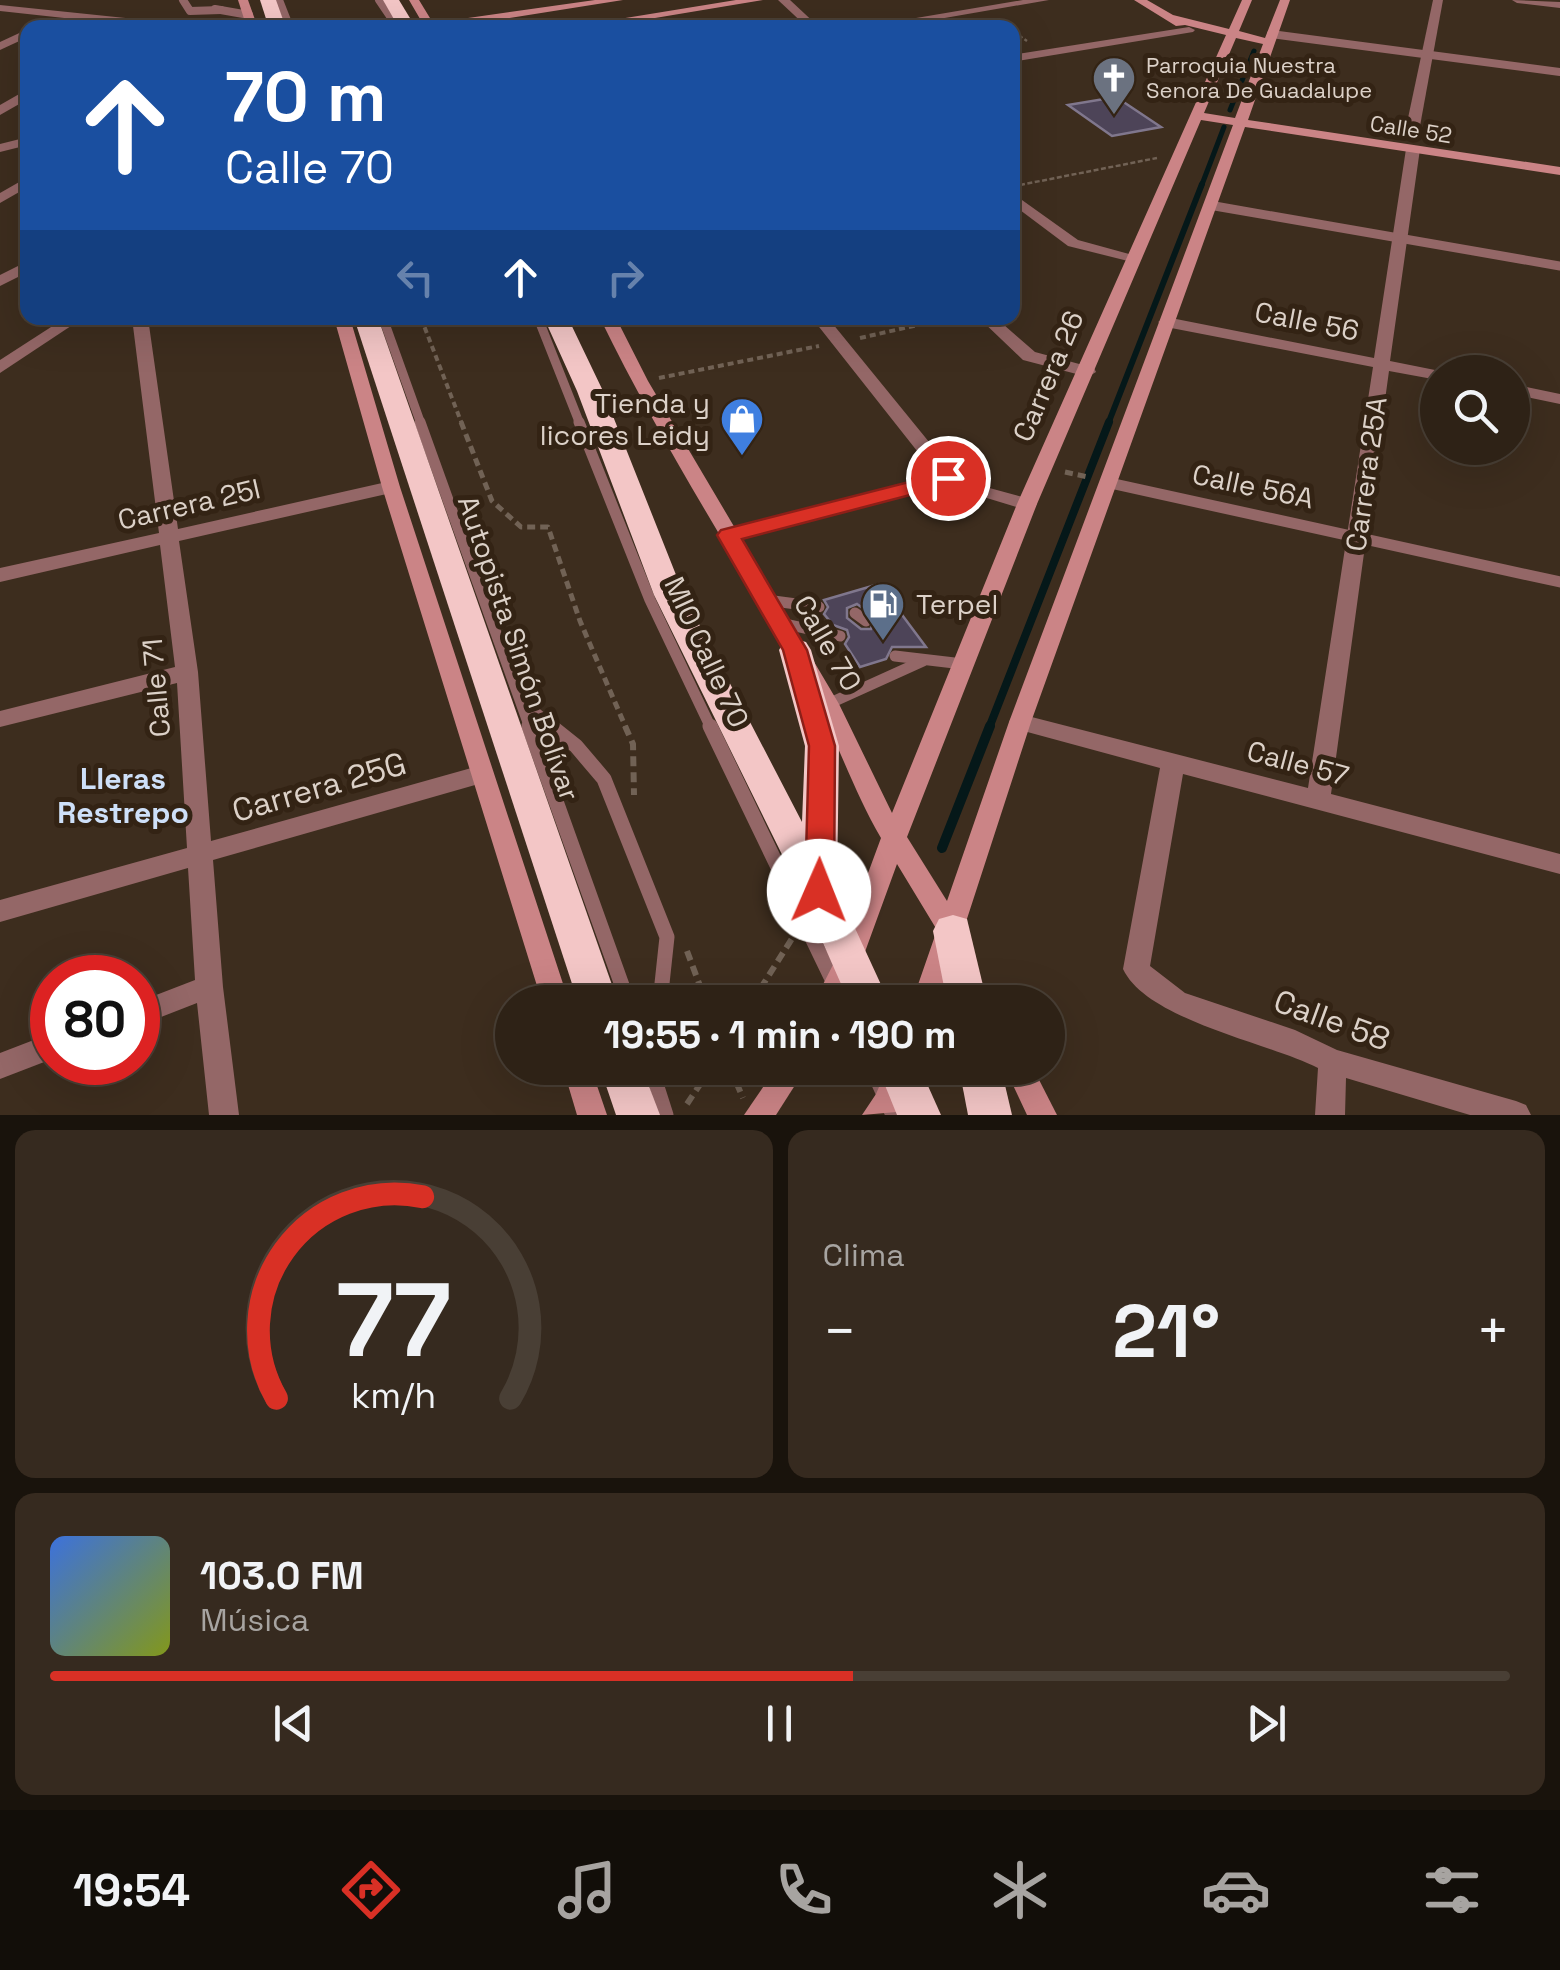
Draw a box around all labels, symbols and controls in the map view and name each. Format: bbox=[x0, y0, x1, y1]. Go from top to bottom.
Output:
place label: Parroquia Nuestra Senora De Guadalupe bbox=[1146, 51, 1372, 104]
text: 70 m bbox=[225, 52, 386, 141]
church icon: Parroquia Nuestra Senora De Guadalupe bbox=[1091, 55, 1137, 116]
icon: ahead bbox=[60, 60, 190, 190]
street label: Calle 52 bbox=[1368, 109, 1454, 149]
text: Calle 70 bbox=[225, 139, 394, 196]
icon: left bbox=[388, 250, 443, 305]
icon: ahead bbox=[493, 250, 548, 305]
icon: right bbox=[598, 250, 653, 305]
street label: Calle 56 bbox=[1252, 293, 1362, 349]
street label: Carrera 26 bbox=[1004, 305, 1092, 447]
map controls bbox=[1420, 355, 1530, 465]
button: search bbox=[1420, 355, 1530, 465]
place label: Tienda y licores Leidy bbox=[540, 385, 710, 453]
street label: Carrera 25A bbox=[1337, 394, 1395, 554]
shop icon: Tienda y licores Leidy bbox=[719, 396, 765, 457]
pin bbox=[906, 436, 991, 521]
icon: arrive bbox=[921, 451, 976, 506]
street label: Calle 56A bbox=[1189, 456, 1317, 516]
street label: Carrera 25I bbox=[114, 470, 264, 538]
street label: Autopista Simón Bolívar bbox=[450, 491, 588, 805]
street label: MIO Calle 70 bbox=[656, 571, 758, 733]
fuel station icon: Terpel bbox=[860, 581, 906, 642]
place label: Terpel bbox=[916, 586, 998, 622]
street label: Calle 70 bbox=[786, 588, 870, 698]
street label: Calle 71 bbox=[134, 637, 178, 739]
street label: Calle 57 bbox=[1243, 732, 1353, 794]
street label: Carrera 25G bbox=[227, 743, 411, 831]
district label: Lleras Restrepo bbox=[57, 759, 189, 832]
position arrow bbox=[767, 839, 871, 943]
speed limit sign: 80 bbox=[30, 955, 160, 1085]
street label: Calle 58 bbox=[1268, 981, 1396, 1059]
text: 19:55 · 1 min · 190 m bbox=[604, 1011, 956, 1059]
text: Clima bbox=[823, 1235, 905, 1275]
text: 77 bbox=[336, 1254, 451, 1386]
text: 21° bbox=[1112, 1283, 1220, 1379]
text: − bbox=[823, 1296, 857, 1366]
text: + bbox=[1476, 1296, 1510, 1366]
text: km/h bbox=[351, 1373, 436, 1418]
text: 103.0 FM bbox=[200, 1552, 364, 1600]
text: Música bbox=[200, 1600, 310, 1640]
icon: previous bbox=[266, 1696, 321, 1751]
icon: pause bbox=[752, 1696, 807, 1751]
icon: next bbox=[1239, 1696, 1294, 1751]
icon: directions bbox=[336, 1855, 406, 1925]
icon: music bbox=[552, 1855, 622, 1925]
icon: phone bbox=[769, 1855, 839, 1925]
icon: climate bbox=[985, 1855, 1055, 1925]
icon: car bbox=[1201, 1855, 1271, 1925]
icon: filters bbox=[1417, 1855, 1487, 1925]
text: 19:54 bbox=[73, 1862, 190, 1919]

